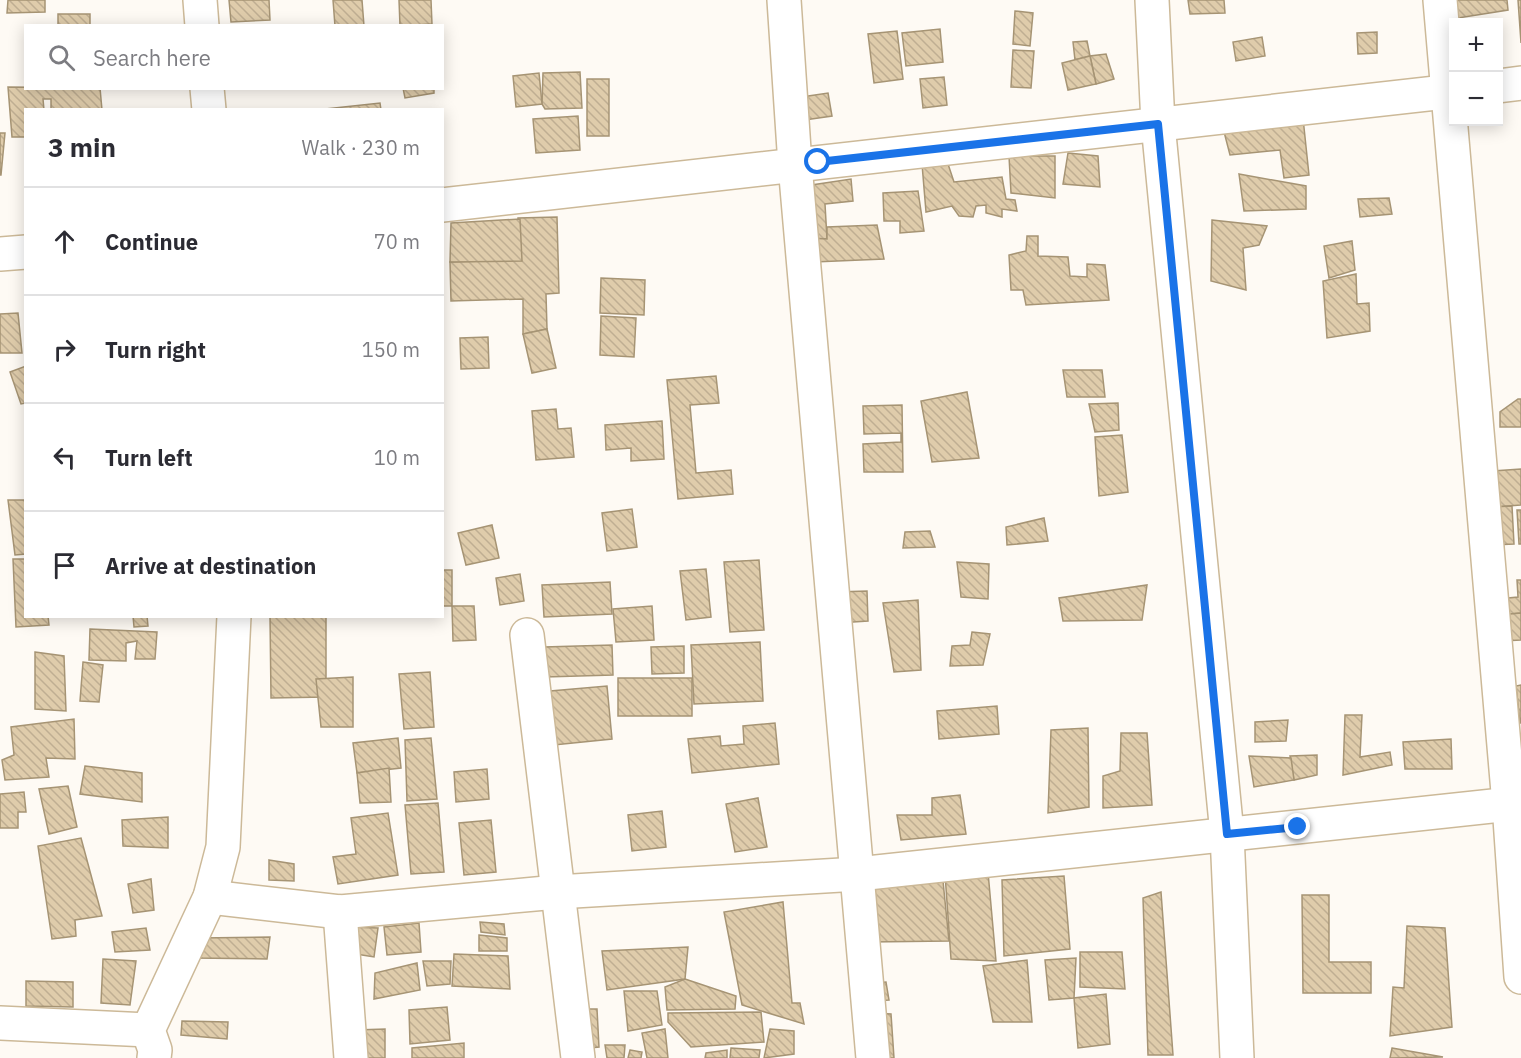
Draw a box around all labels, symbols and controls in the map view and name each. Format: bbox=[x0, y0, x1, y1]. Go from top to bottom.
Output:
map controls bbox=[1449, 18, 1503, 126]
button: + bbox=[1449, 18, 1503, 72]
search box bbox=[24, 24, 444, 90]
icon: search bbox=[45, 41, 78, 74]
text: Search here bbox=[93, 43, 211, 72]
button: − bbox=[1449, 72, 1503, 126]
text: 3 min bbox=[48, 130, 116, 164]
text: Walk · 230 m bbox=[302, 134, 420, 161]
route start bbox=[804, 148, 830, 174]
icon: ahead bbox=[48, 225, 81, 258]
text: Continue bbox=[105, 227, 198, 256]
text: 70 m bbox=[374, 228, 420, 255]
icon: right bbox=[48, 333, 81, 366]
text: Turn right bbox=[105, 335, 206, 364]
text: 150 m bbox=[362, 336, 420, 363]
icon: left bbox=[48, 441, 81, 474]
text: Turn left bbox=[105, 443, 193, 472]
text: 10 m bbox=[374, 444, 420, 471]
icon: arrive bbox=[48, 549, 81, 582]
text: Arrive at destination bbox=[105, 551, 316, 580]
route end bbox=[1284, 813, 1310, 839]

